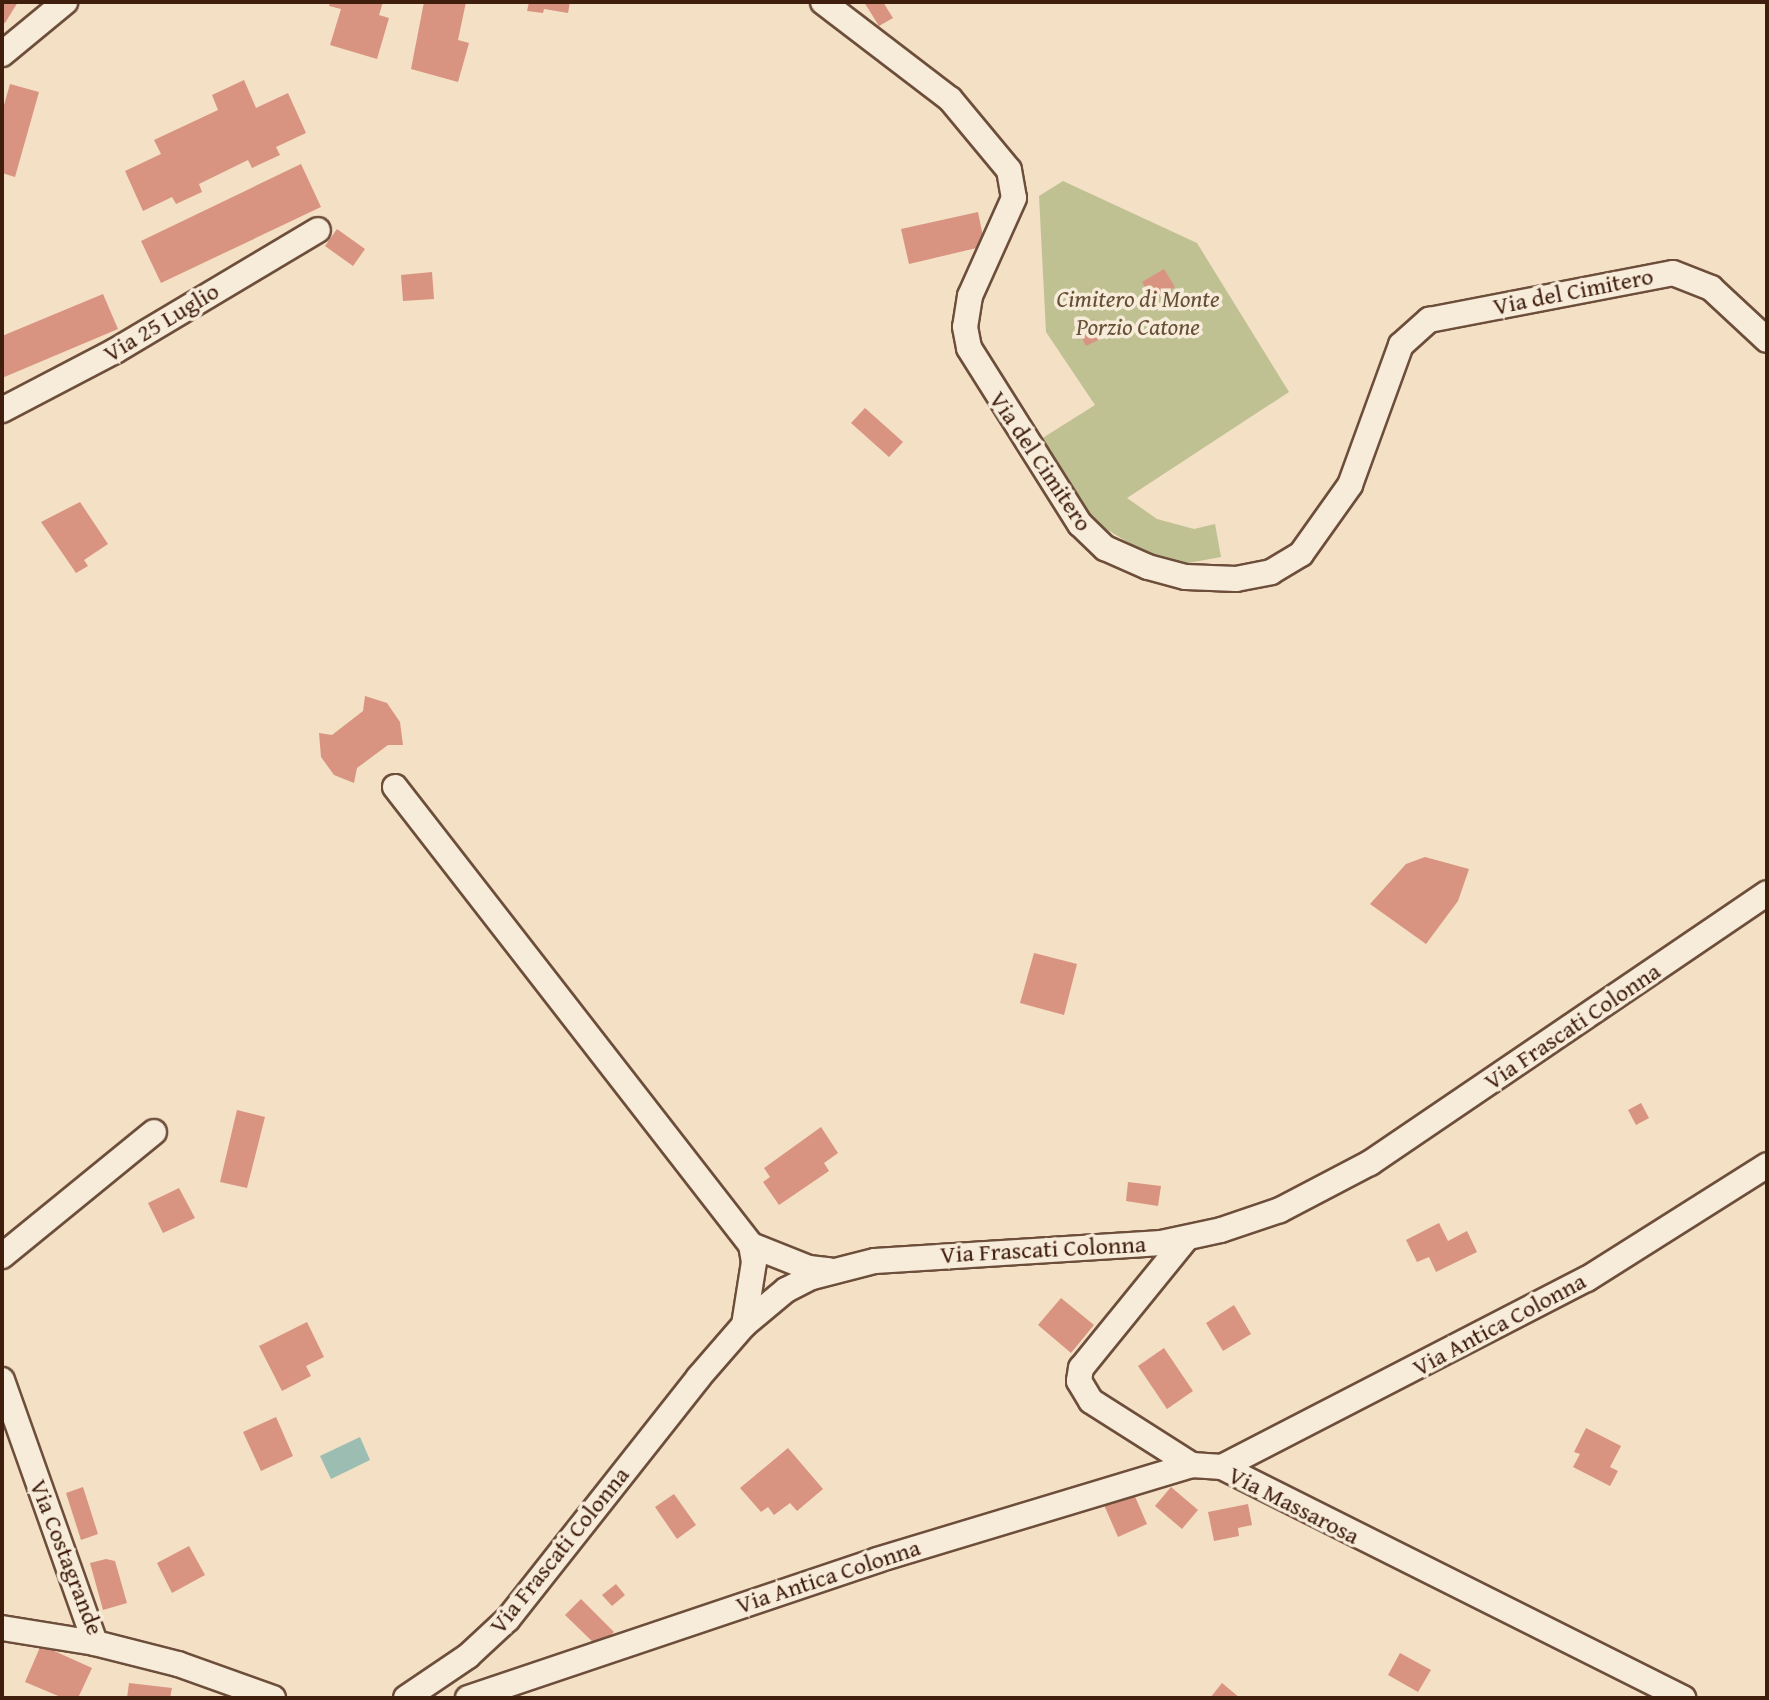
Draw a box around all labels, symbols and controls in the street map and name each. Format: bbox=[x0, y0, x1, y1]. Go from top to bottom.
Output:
street label: Via del Cimitero bbox=[1490, 261, 1656, 321]
street label: Via 25 Luglio bbox=[98, 276, 224, 368]
park label: Cimitero di Monte Porzio Catone bbox=[1056, 285, 1220, 341]
street label: Via del Cimitero bbox=[984, 385, 1098, 537]
street label: Via Frascati Colonna bbox=[1478, 956, 1666, 1096]
street label: Via Frascati Colonna bbox=[939, 1229, 1147, 1269]
street label: Via Antica Colonna bbox=[1407, 1266, 1591, 1382]
street label: Via Massarosa bbox=[1224, 1460, 1364, 1550]
street label: Via Frascati Colonna bbox=[483, 1461, 635, 1639]
street label: Via Costagrande bbox=[24, 1475, 110, 1639]
street label: Via Antica Colonna bbox=[732, 1533, 924, 1619]

